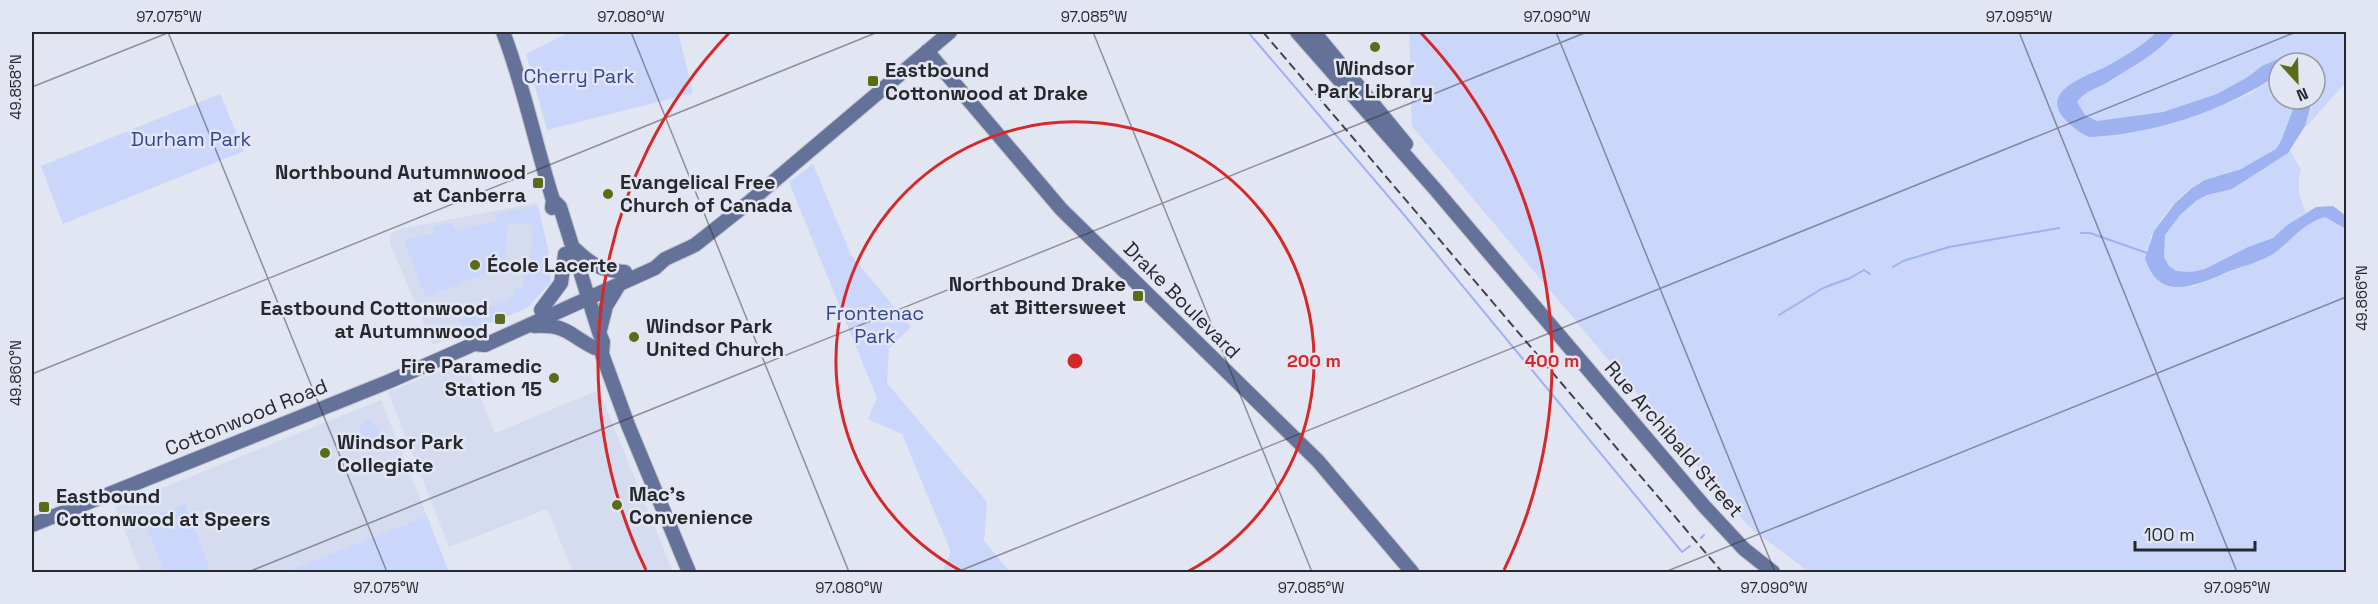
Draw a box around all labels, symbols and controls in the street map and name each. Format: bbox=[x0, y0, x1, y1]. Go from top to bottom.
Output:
text: 97.075°W bbox=[136, 7, 202, 26]
text: 97.080°W bbox=[597, 7, 665, 26]
text: 97.085°W bbox=[1061, 7, 1127, 26]
text: 97.090°W bbox=[1523, 7, 1591, 26]
text: 97.095°W bbox=[1986, 7, 2052, 26]
marker: Windsor Park Library bbox=[1368, 40, 1382, 54]
north arrow bbox=[2267, 51, 2327, 111]
text: 49.858°N bbox=[6, 54, 25, 120]
place label: Windsor Park Library bbox=[1317, 55, 1433, 104]
place label: Eastbound Cottonwood at Drake bbox=[885, 57, 1088, 106]
park label: Cherry Park bbox=[524, 63, 635, 89]
marker: Eastbound Cottonwood at Drake bbox=[866, 74, 880, 88]
text: N bbox=[2294, 83, 2311, 106]
park label: Durham Park bbox=[131, 126, 252, 152]
place label: Northbound Autumnwood at Canberra bbox=[275, 159, 526, 208]
place label: Evangelical Free Church of Canada bbox=[620, 169, 793, 218]
marker: Northbound Autumnwood at Canberra bbox=[531, 176, 545, 190]
marker: Evangelical Free Church of Canada bbox=[601, 187, 615, 201]
street label: Drake Boulevard bbox=[1118, 236, 1246, 364]
place label: École Lacerte bbox=[487, 252, 618, 278]
marker: École Lacerte bbox=[468, 258, 482, 272]
text: 49.866°N bbox=[2352, 265, 2371, 331]
place label: Northbound Drake at Bittersweet bbox=[949, 271, 1126, 320]
marker: Northbound Drake at Bittersweet bbox=[1131, 289, 1145, 303]
place label: Eastbound Cottonwood at Autumnwood bbox=[260, 295, 488, 344]
park label: Frontenac Park bbox=[826, 300, 924, 349]
marker: Eastbound Cottonwood at Autumnwood bbox=[493, 312, 507, 326]
place label: Windsor Park United Church bbox=[646, 313, 784, 362]
marker: Windsor Park United Church bbox=[627, 330, 641, 344]
text: 49.860°N bbox=[6, 340, 25, 406]
text: 200 m bbox=[1287, 349, 1341, 372]
text: 400 m bbox=[1525, 349, 1579, 372]
centre of rings bbox=[1065, 351, 1085, 371]
place label: Fire Paramedic Station 15 bbox=[401, 353, 542, 402]
street label: Rue Archibald Street bbox=[1599, 355, 1749, 523]
marker: Fire Paramedic Station 15 bbox=[547, 371, 561, 385]
street label: Cottonwood Road bbox=[161, 373, 331, 461]
place label: Windsor Park Collegiate bbox=[337, 429, 464, 478]
marker: Windsor Park Collegiate bbox=[318, 446, 332, 460]
place label: Mac's Convenience bbox=[629, 481, 753, 530]
place label: Eastbound Cottonwood at Speers bbox=[56, 483, 270, 532]
marker: Mac's Convenience bbox=[610, 498, 624, 512]
marker: Eastbound Cottonwood at Speers bbox=[37, 500, 51, 514]
scale bar bbox=[2135, 514, 2255, 552]
text: 100 m bbox=[2144, 523, 2195, 546]
text: 97.075°W bbox=[353, 578, 419, 597]
text: 97.080°W bbox=[815, 578, 883, 597]
text: 97.085°W bbox=[1278, 578, 1344, 597]
text: 97.090°W bbox=[1740, 578, 1808, 597]
text: 97.095°W bbox=[2204, 578, 2270, 597]

